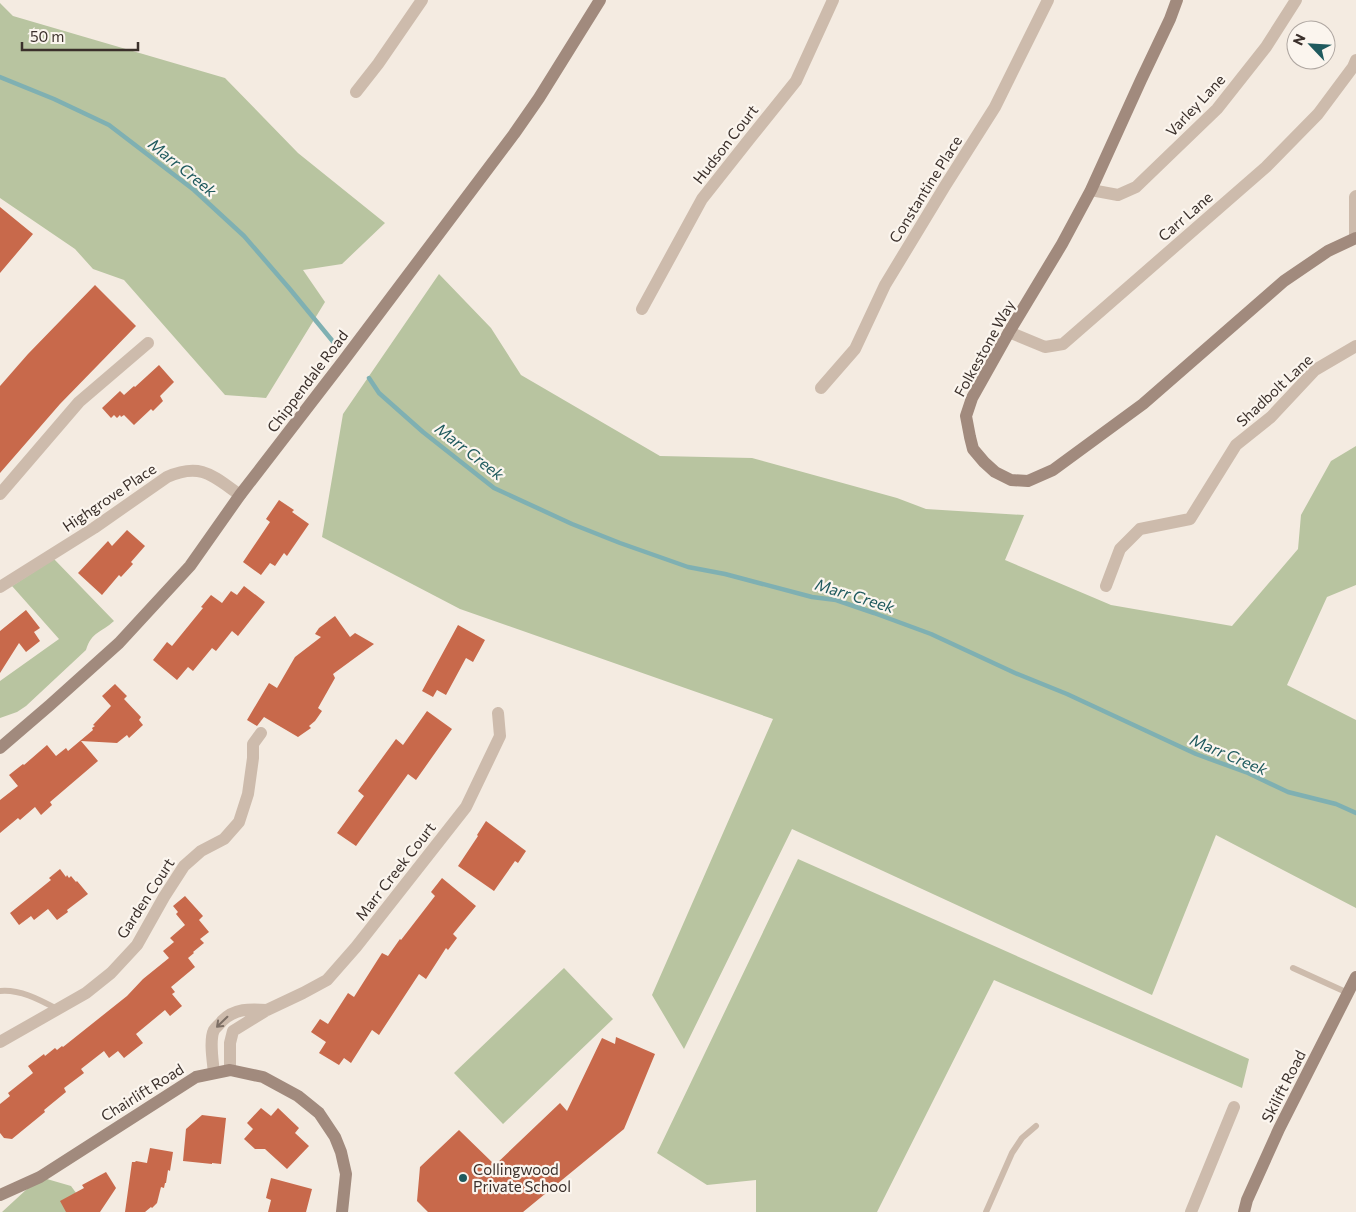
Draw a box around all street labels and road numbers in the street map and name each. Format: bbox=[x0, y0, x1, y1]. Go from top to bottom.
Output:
street label: Varley Lane bbox=[1162, 70, 1228, 140]
street label: Hudson Court bbox=[689, 101, 761, 187]
street label: Constantine Place bbox=[885, 132, 965, 246]
street label: Carr Lane bbox=[1154, 188, 1216, 244]
street label: Folkestone Way bbox=[950, 296, 1018, 400]
street label: Chippendale Road bbox=[263, 326, 351, 436]
street label: Shadbolt Lane bbox=[1232, 350, 1316, 430]
street label: Highgrove Place bbox=[59, 459, 159, 535]
street label: Marr Creek Court bbox=[351, 818, 439, 924]
street label: Garden Court bbox=[112, 854, 178, 942]
street label: Skilift Road bbox=[1257, 1047, 1309, 1125]
street label: Chairlift Road bbox=[97, 1059, 187, 1125]

